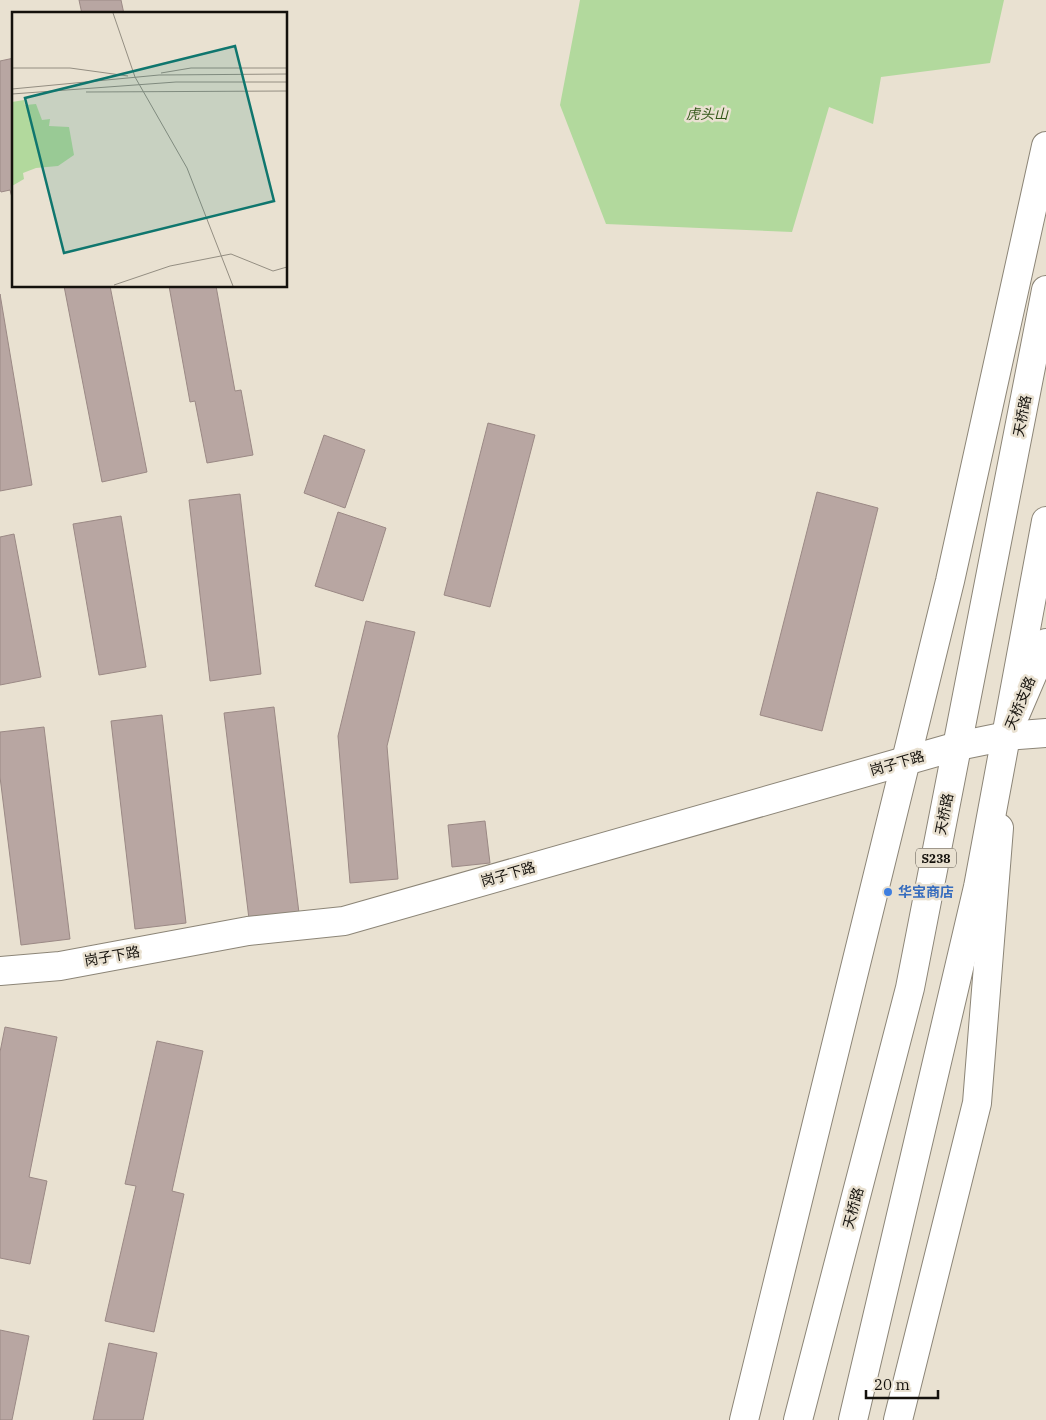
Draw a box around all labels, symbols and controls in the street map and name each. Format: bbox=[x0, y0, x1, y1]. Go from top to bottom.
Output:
inset map bbox=[12, 12, 288, 288]
park label: 虎头山 bbox=[686, 105, 729, 123]
street label: 天桥路 bbox=[1009, 394, 1035, 438]
street label: 天桥支路 bbox=[1001, 674, 1039, 732]
street label: 岗子下路 bbox=[868, 747, 926, 779]
street label: 天桥路 bbox=[931, 792, 957, 836]
road number: S238 bbox=[916, 848, 956, 868]
street label: 岗子下路 bbox=[479, 858, 537, 890]
place label: 华宝商店 bbox=[898, 883, 954, 901]
marker: 华宝商店 bbox=[882, 886, 894, 898]
street label: 岗子下路 bbox=[83, 942, 141, 970]
street label: 天桥路 bbox=[839, 1185, 867, 1231]
scale bar bbox=[866, 1368, 938, 1400]
text: 20 m bbox=[874, 1375, 910, 1394]

